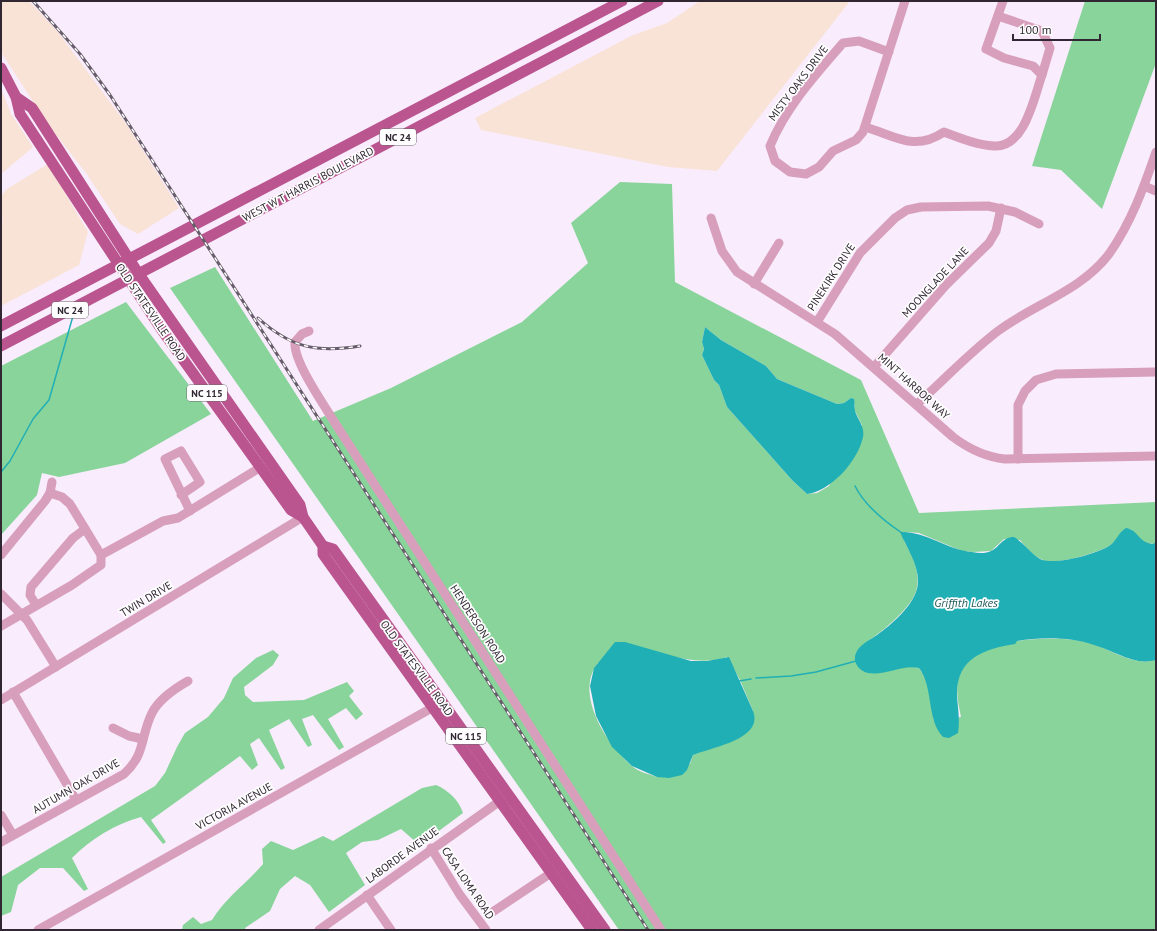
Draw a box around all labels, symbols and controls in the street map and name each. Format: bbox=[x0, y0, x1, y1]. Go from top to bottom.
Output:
scale bar bbox=[1013, 16, 1100, 42]
text: 100 m bbox=[1019, 22, 1052, 37]
street label: MISTY OAKS DRIVE bbox=[765, 42, 831, 123]
road number: NC 24 bbox=[380, 129, 416, 145]
street label: WEST W T HARRIS BOULEVARD bbox=[240, 143, 376, 225]
street label: PINEKIRK DRIVE bbox=[804, 241, 858, 313]
street label: MOONGLADE LANE bbox=[899, 244, 971, 320]
street label: OLD STATESVILLE ROAD bbox=[113, 261, 189, 363]
road number: NC 24 bbox=[52, 302, 88, 318]
street label: MINT HARBOR WAY bbox=[875, 350, 954, 423]
road number: NC 115 bbox=[187, 385, 227, 401]
street label: TWIN DRIVE bbox=[118, 578, 174, 620]
street label: HENDERSON ROAD bbox=[447, 582, 509, 666]
water label: Griffith Lakes bbox=[934, 595, 998, 610]
street label: OLD STATESVILLE ROAD bbox=[378, 617, 456, 719]
road number: NC 115 bbox=[446, 728, 486, 744]
street label: AUTUMN OAK DRIVE bbox=[30, 755, 122, 817]
street label: VICTORIA AVENUE bbox=[192, 779, 275, 833]
street label: LABORDE AVENUE bbox=[363, 824, 441, 886]
street label: CASA LOMA ROAD bbox=[439, 844, 497, 922]

